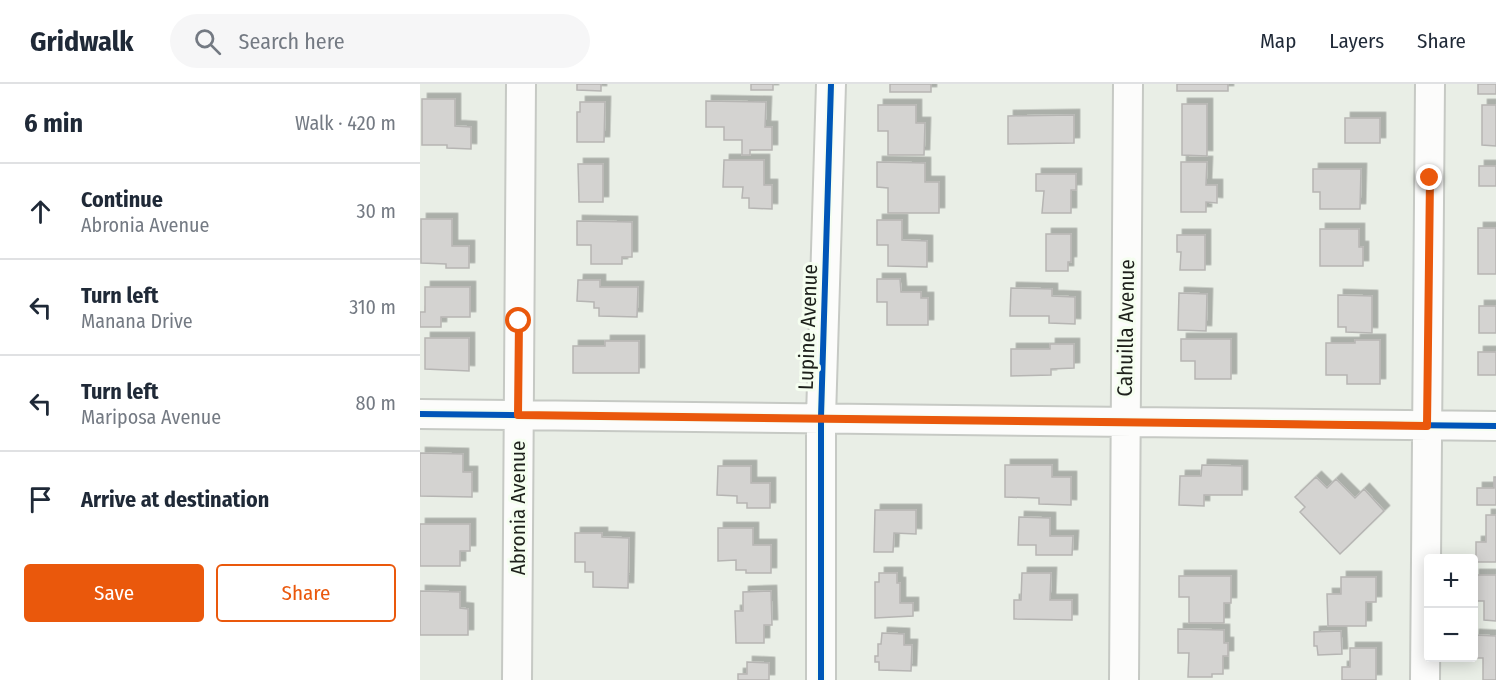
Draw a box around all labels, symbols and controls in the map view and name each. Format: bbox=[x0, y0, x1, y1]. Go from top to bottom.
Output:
search box bbox=[170, 14, 590, 68]
text: Gridwalk bbox=[30, 25, 134, 58]
icon: search bbox=[191, 25, 224, 58]
text: Search here bbox=[239, 28, 345, 55]
text: Map bbox=[1260, 28, 1296, 54]
text: Layers bbox=[1329, 28, 1384, 54]
text: Share bbox=[1417, 28, 1466, 54]
text: 6 min bbox=[24, 108, 83, 139]
text: Walk · 420 m bbox=[295, 111, 396, 135]
route end bbox=[1416, 164, 1442, 190]
text: Continue bbox=[81, 186, 163, 213]
icon: ahead bbox=[24, 195, 57, 228]
text: 30 m bbox=[356, 199, 396, 223]
text: Abronia Avenue bbox=[81, 213, 209, 237]
street label: Cahuilla Avenue bbox=[1112, 259, 1140, 397]
street label: Lupine Avenue bbox=[793, 264, 823, 390]
text: Turn left bbox=[81, 282, 159, 309]
icon: left bbox=[24, 291, 57, 324]
text: 310 m bbox=[349, 295, 396, 319]
route start bbox=[505, 307, 531, 333]
text: Manana Drive bbox=[81, 309, 193, 333]
text: Turn left bbox=[81, 378, 159, 405]
icon: left bbox=[24, 387, 57, 420]
text: 80 m bbox=[356, 391, 396, 415]
text: Mariposa Avenue bbox=[81, 405, 221, 429]
street label: Abronia Avenue bbox=[505, 441, 531, 575]
icon: arrive bbox=[24, 483, 57, 516]
text: Arrive at destination bbox=[81, 486, 269, 513]
map controls bbox=[1424, 554, 1478, 662]
button: + bbox=[1424, 554, 1478, 608]
button: Save bbox=[24, 564, 204, 622]
button: Share bbox=[216, 564, 396, 622]
button: − bbox=[1424, 608, 1478, 662]

